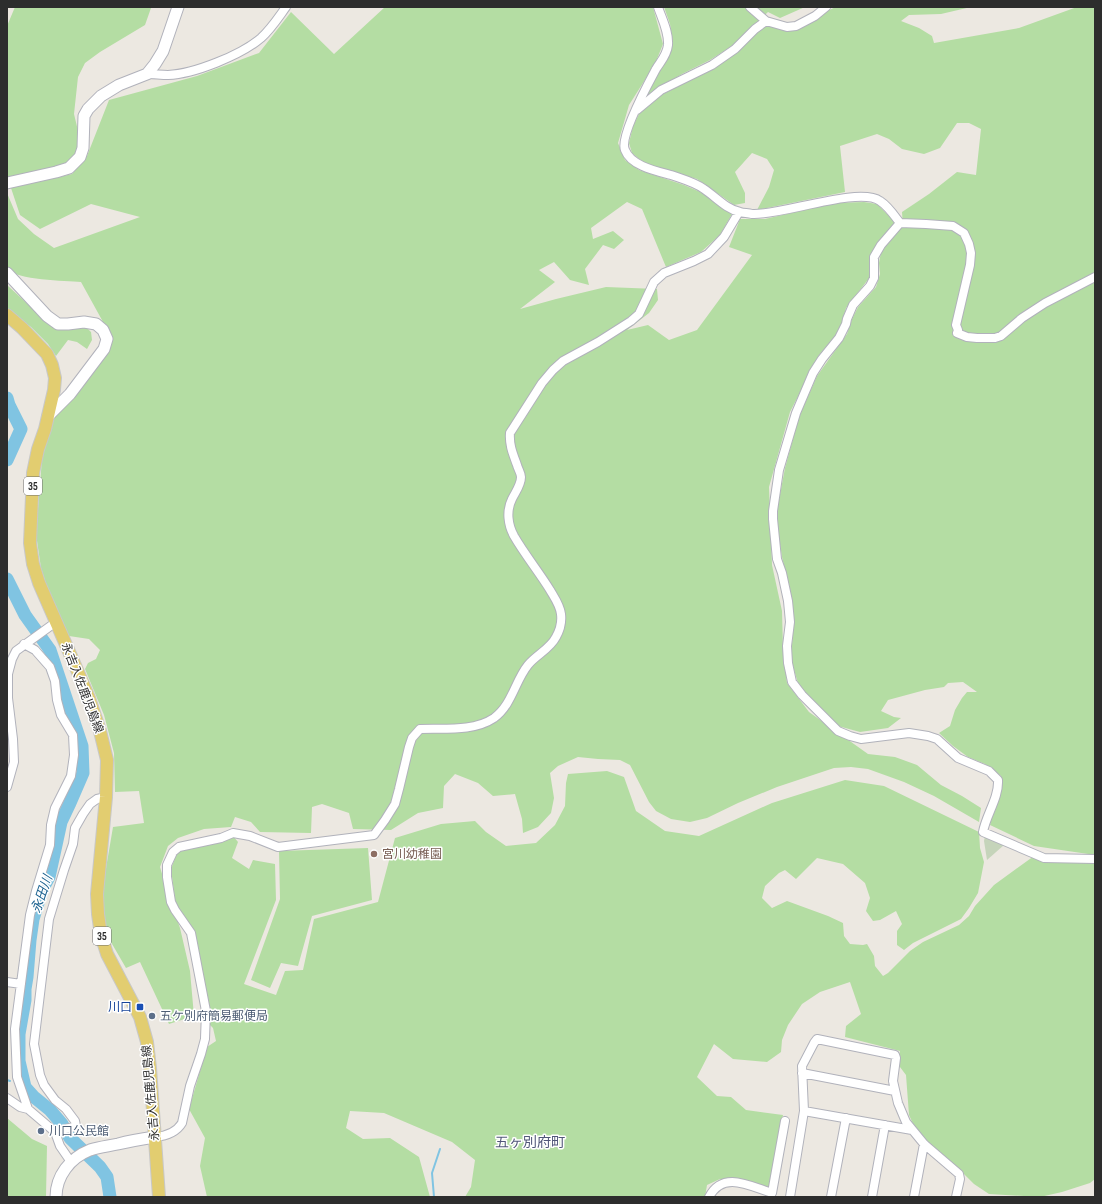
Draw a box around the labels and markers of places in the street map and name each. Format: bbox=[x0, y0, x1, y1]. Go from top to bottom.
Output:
place label: 宮川幼稚園 bbox=[382, 847, 442, 862]
marker: 宮川幼稚園 bbox=[369, 849, 379, 859]
place label: 川口 bbox=[108, 1000, 132, 1015]
marker: 川口 bbox=[135, 1002, 145, 1012]
place label: 五ケ別府簡易郵便局 bbox=[160, 1009, 268, 1024]
marker: 五ケ別府簡易郵便局 bbox=[147, 1011, 157, 1021]
place label: 川口公民館 bbox=[49, 1124, 109, 1139]
marker: 川口公民館 bbox=[36, 1126, 46, 1136]

